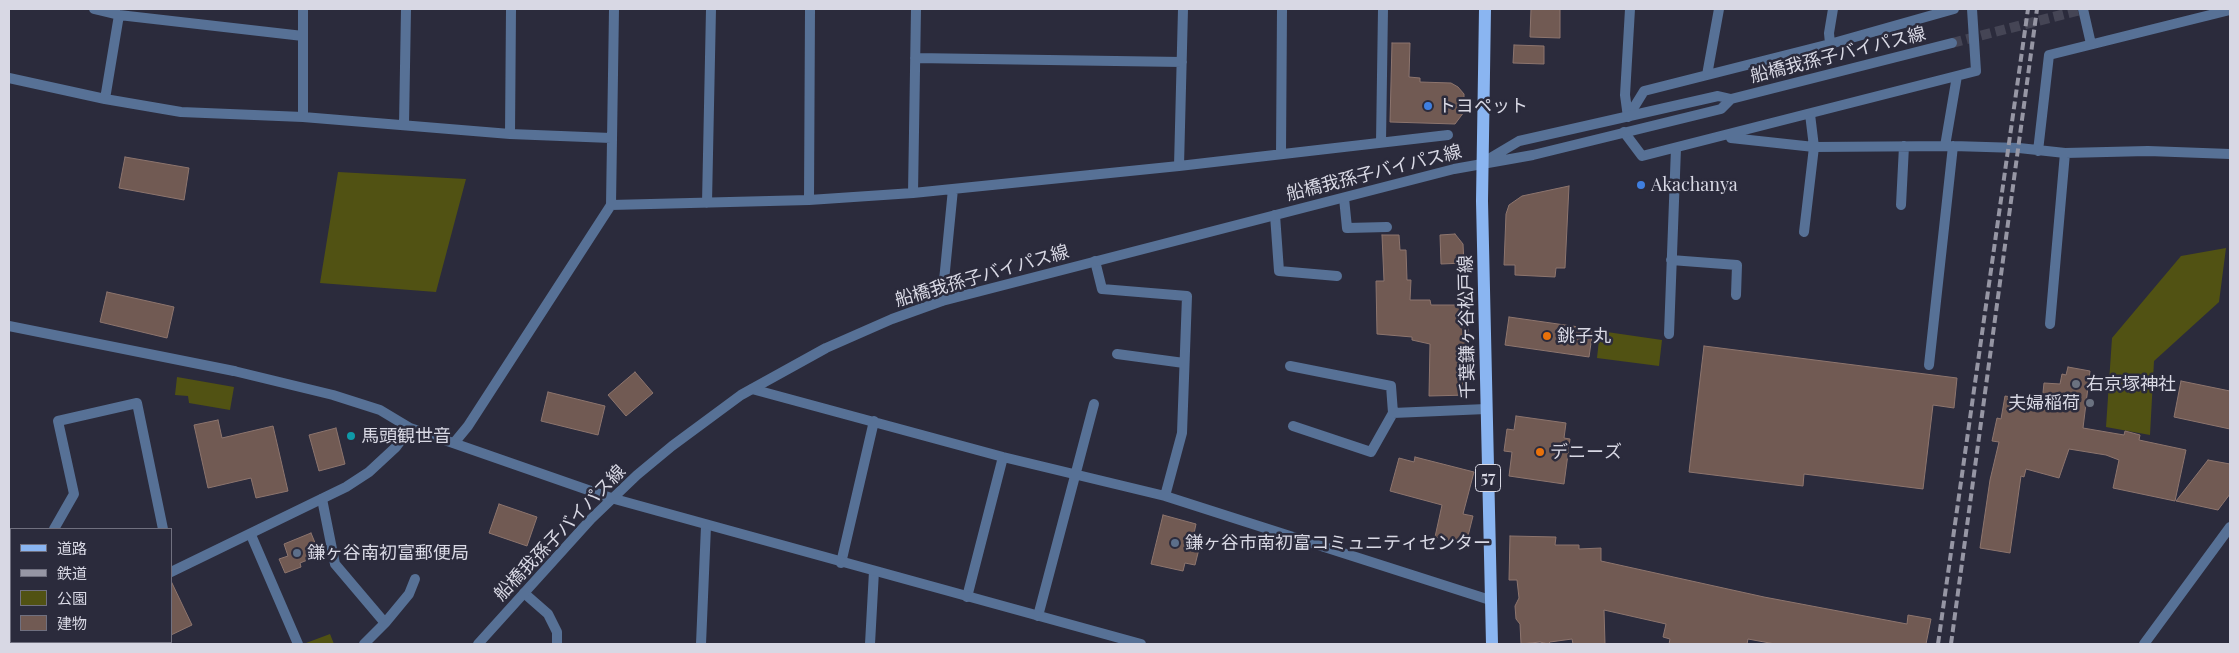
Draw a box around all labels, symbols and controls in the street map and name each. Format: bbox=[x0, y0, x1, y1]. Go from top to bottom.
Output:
street label: 船橋我孫子バイパス線 bbox=[1748, 23, 1928, 87]
place label: トヨペット bbox=[1438, 95, 1528, 117]
marker: トヨペット bbox=[1422, 100, 1434, 112]
street label: 船橋我孫子バイパス線 bbox=[1284, 141, 1464, 205]
place label: Akachanya bbox=[1651, 174, 1738, 196]
marker: Akachanya bbox=[1635, 179, 1647, 191]
street label: 船橋我孫子バイパス線 bbox=[893, 241, 1071, 311]
street label: 千葉鎌ヶ谷松戸線 bbox=[1455, 255, 1479, 399]
place label: 銚子丸 bbox=[1557, 325, 1611, 347]
marker: 銚子丸 bbox=[1541, 330, 1553, 342]
place label: 右京塚神社 bbox=[2086, 373, 2176, 395]
marker: 右京塚神社 bbox=[2070, 378, 2082, 390]
place label: 夫婦稲荷 bbox=[2008, 392, 2080, 414]
marker: 夫婦稲荷 bbox=[2084, 397, 2096, 409]
place label: 馬頭観世音 bbox=[361, 425, 451, 447]
marker: 馬頭観世音 bbox=[345, 430, 357, 442]
place label: デニーズ bbox=[1550, 441, 1622, 463]
marker: デニーズ bbox=[1534, 446, 1546, 458]
street label: 船橋我孫子バイパス線 bbox=[490, 461, 630, 605]
road number: 57 bbox=[1476, 464, 1500, 492]
legend bbox=[10, 528, 172, 643]
place label: 鎌ヶ谷市南初富コミュニティセンター bbox=[1185, 532, 1491, 554]
marker: 鎌ヶ谷市南初富コミュニティセンター bbox=[1169, 537, 1181, 549]
text: 道路 bbox=[57, 538, 87, 558]
place label: 鎌ヶ谷南初富郵便局 bbox=[307, 542, 469, 564]
marker: 鎌ヶ谷南初富郵便局 bbox=[291, 547, 303, 559]
text: 鉄道 bbox=[57, 563, 87, 583]
text: 公園 bbox=[57, 588, 87, 608]
text: 建物 bbox=[57, 613, 87, 633]

